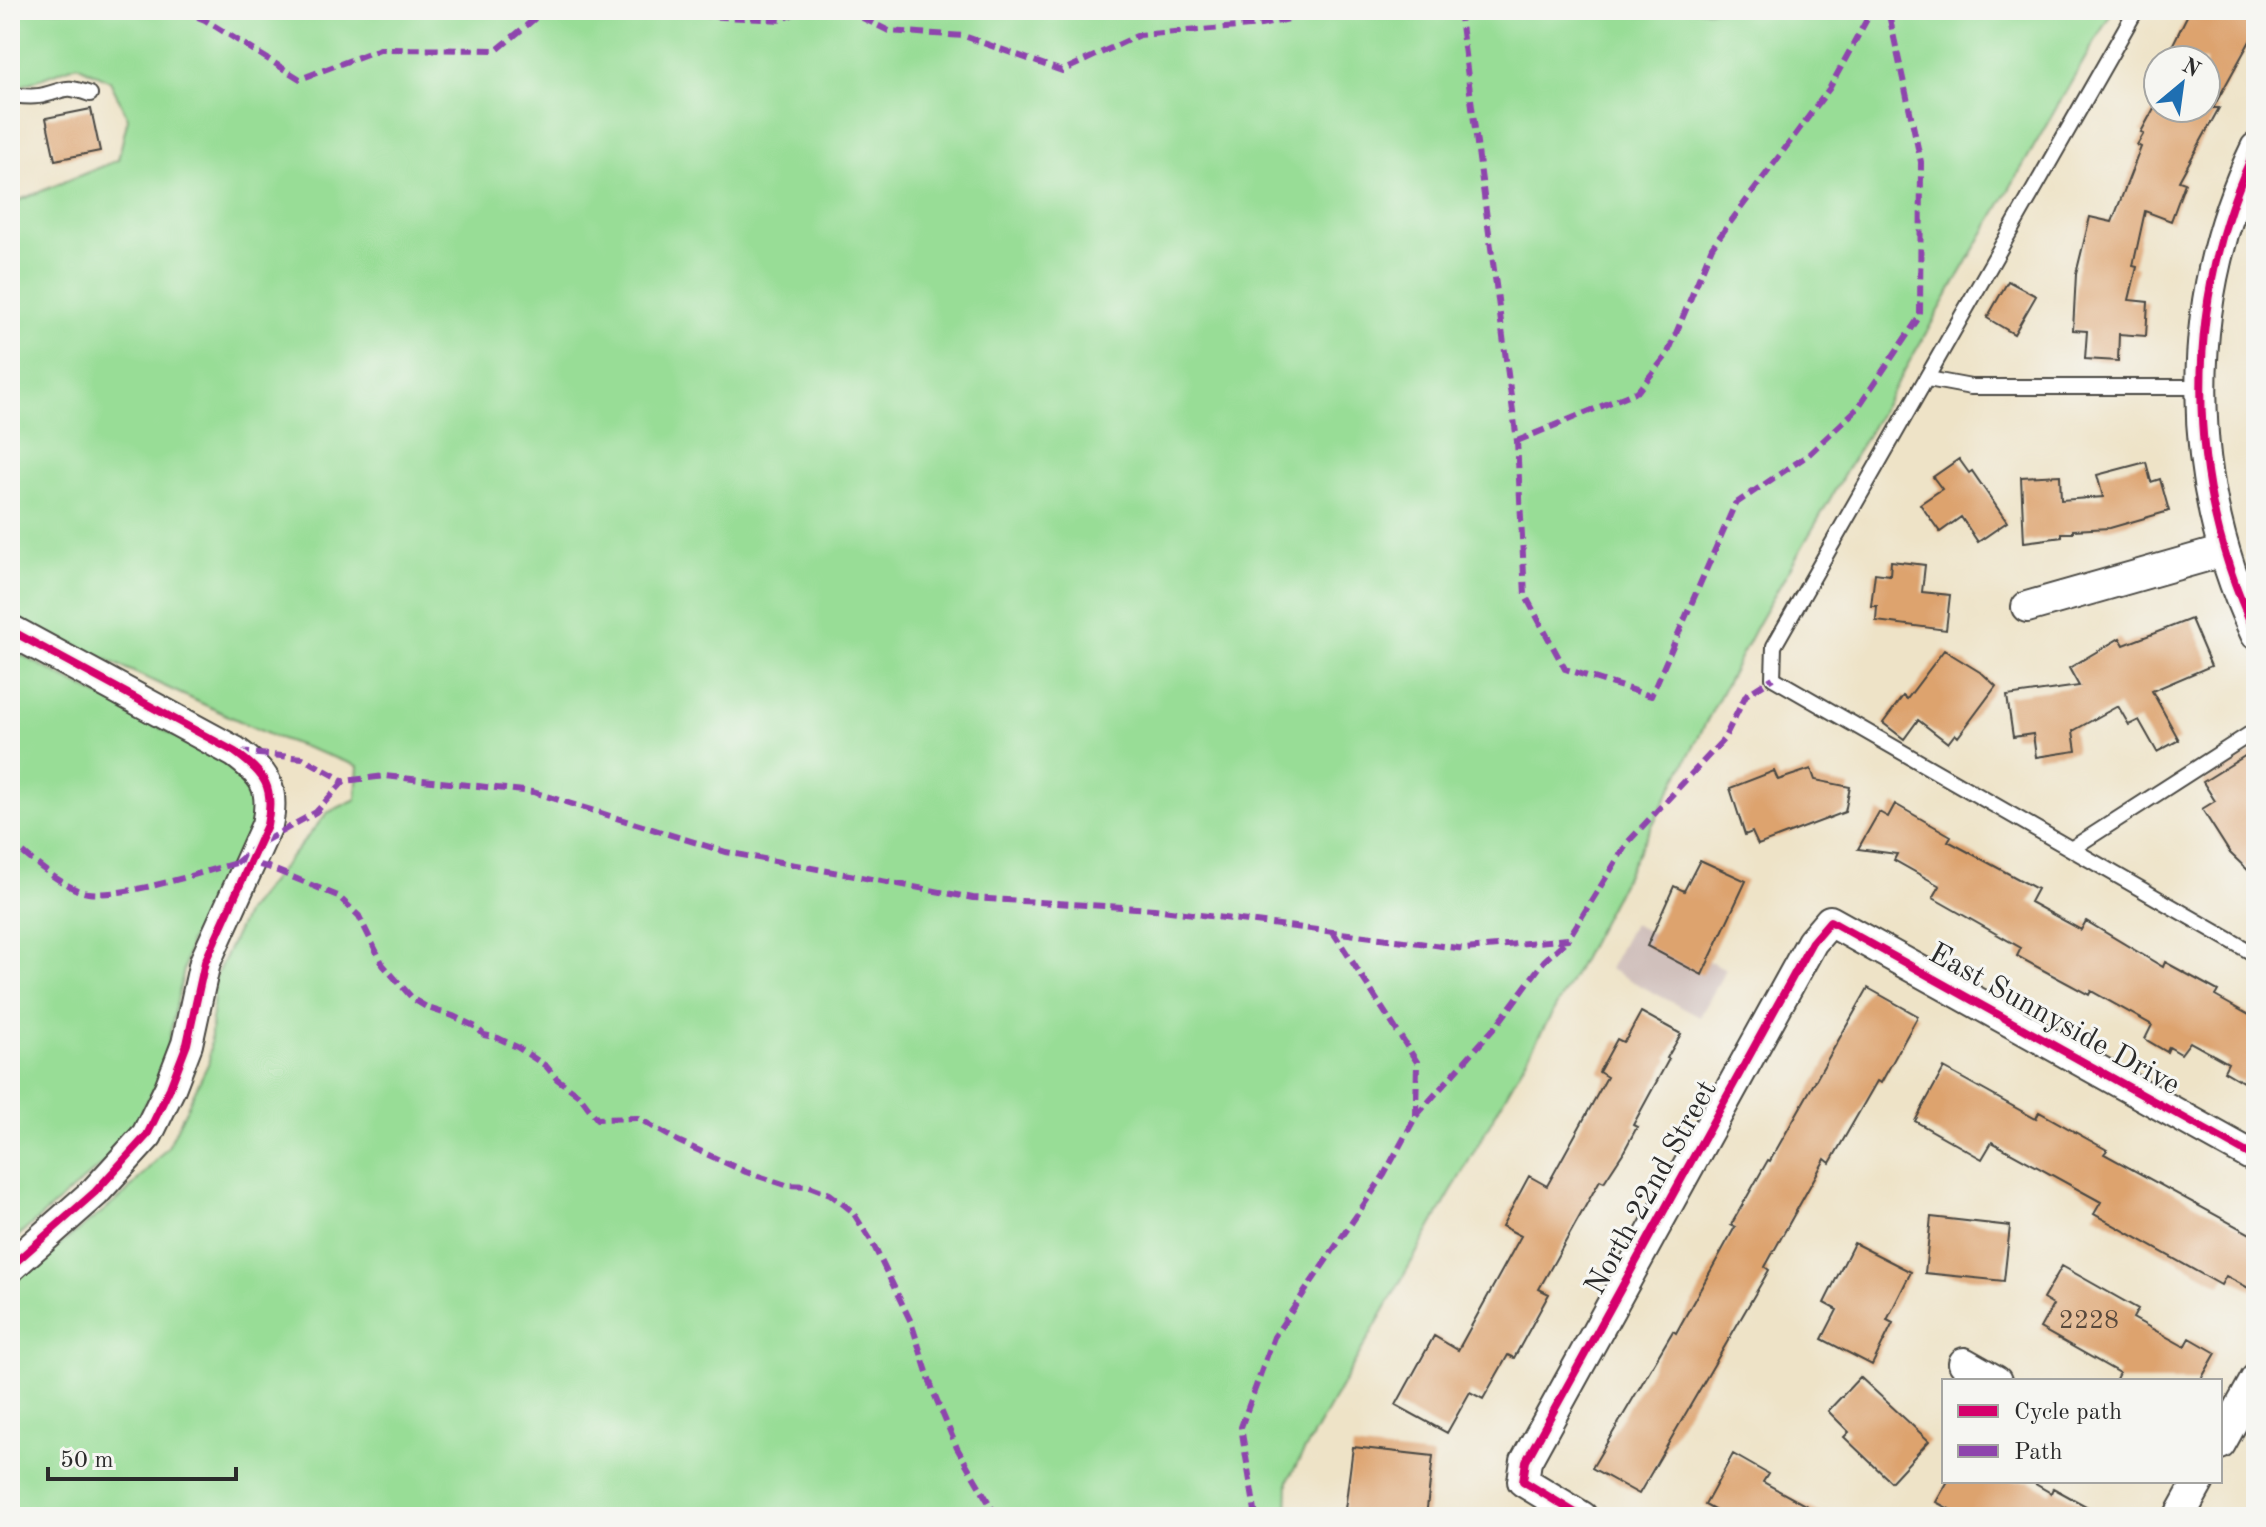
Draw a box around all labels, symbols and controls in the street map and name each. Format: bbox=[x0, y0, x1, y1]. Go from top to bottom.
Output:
north arrow bbox=[2142, 44, 2222, 124]
text: N bbox=[2178, 55, 2204, 82]
street label: East Sunnyside Drive bbox=[1924, 938, 2184, 1101]
street label: North 22nd Street bbox=[1580, 1076, 1723, 1300]
house number: 2228 bbox=[2059, 1308, 2119, 1334]
legend bbox=[1942, 1379, 2222, 1483]
text: Cycle path bbox=[2014, 1401, 2122, 1425]
scale bar bbox=[48, 1431, 236, 1481]
text: Path bbox=[2014, 1441, 2063, 1465]
text: 50 m bbox=[60, 1449, 114, 1473]

